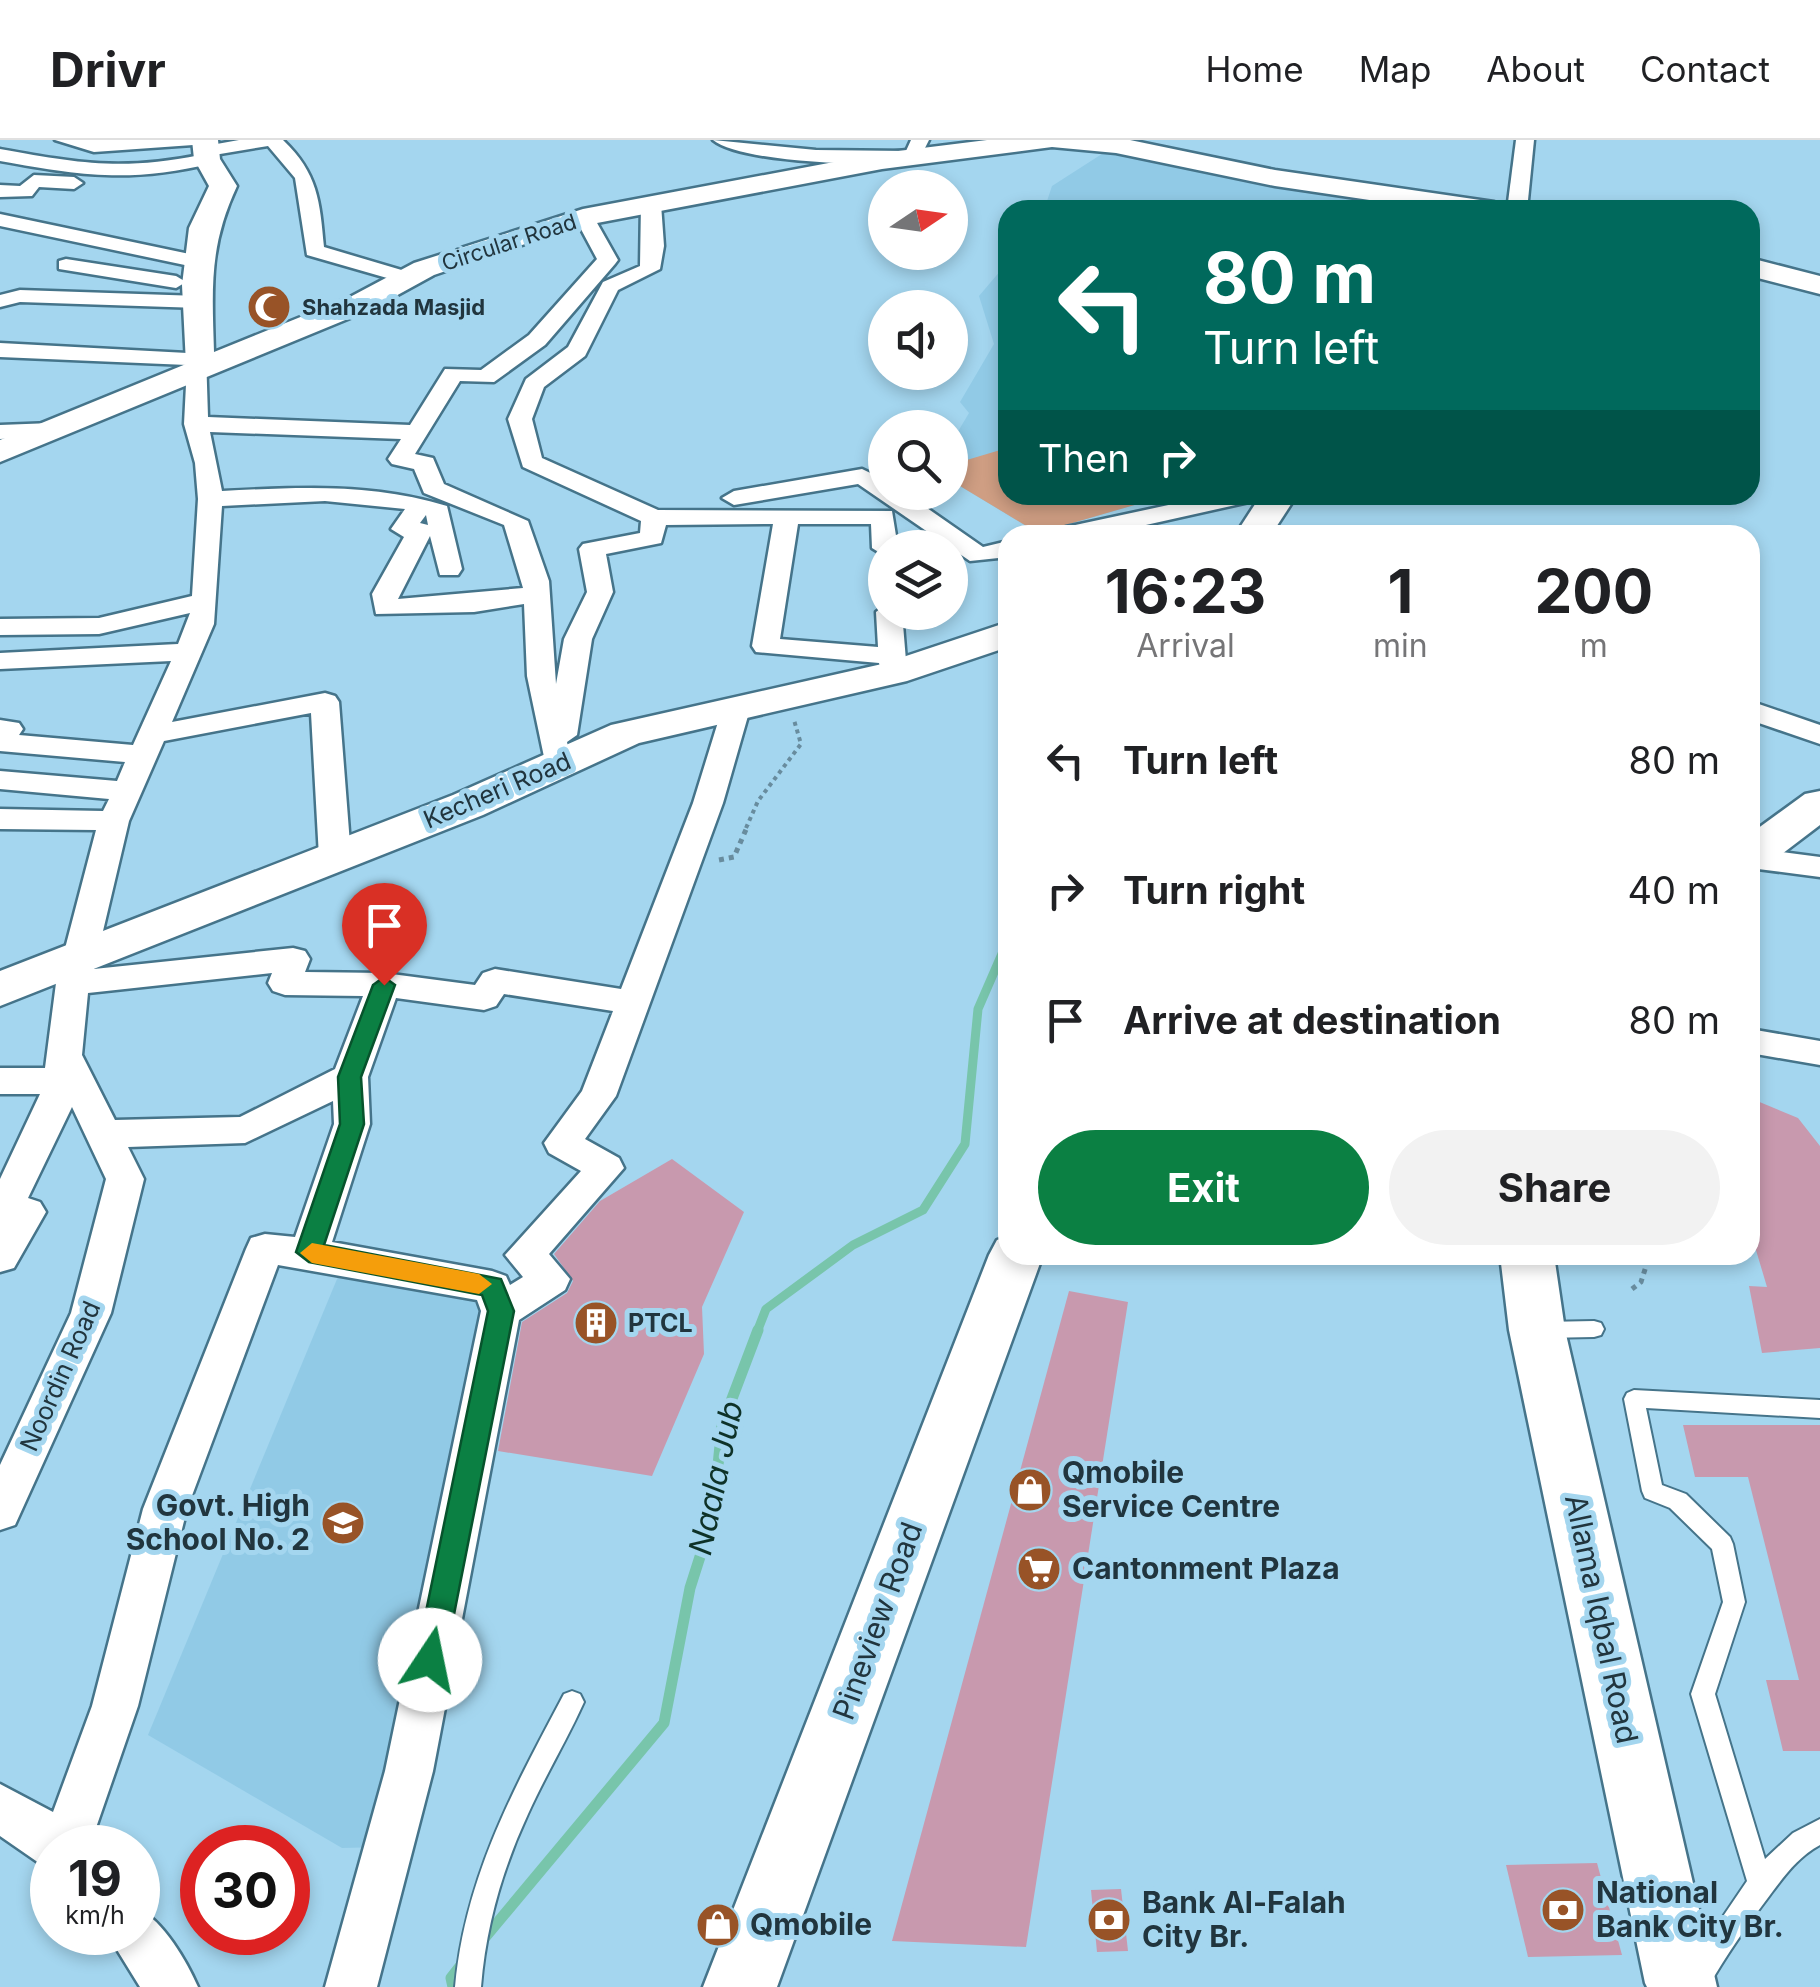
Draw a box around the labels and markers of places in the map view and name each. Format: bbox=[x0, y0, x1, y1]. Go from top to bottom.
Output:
mosque icon: Shahzada Masjid bbox=[246, 284, 292, 330]
place label: Shahzada Masjid bbox=[302, 294, 485, 320]
pin bbox=[342, 883, 427, 986]
building icon: PTCL bbox=[573, 1300, 619, 1346]
place label: PTCL bbox=[628, 1308, 693, 1338]
place label: Qmobile Service Centre bbox=[1062, 1454, 1280, 1524]
shop icon: Qmobile Service Centre bbox=[1007, 1467, 1053, 1513]
place label: Govt. High School No. 2 bbox=[126, 1487, 310, 1557]
school or university icon: Govt. High School No. 2 bbox=[320, 1500, 366, 1546]
supermarket icon: Cantonment Plaza bbox=[1016, 1546, 1062, 1592]
place label: Cantonment Plaza bbox=[1072, 1550, 1340, 1586]
place label: National Bank City Br. bbox=[1596, 1874, 1784, 1944]
place label: Bank Al-Falah City Br. bbox=[1142, 1884, 1346, 1954]
bank icon: National Bank City Br. bbox=[1540, 1887, 1586, 1933]
bank icon: Bank Al-Falah City Br. bbox=[1086, 1897, 1132, 1943]
shop icon: Qmobile bbox=[695, 1902, 741, 1948]
place label: Qmobile bbox=[750, 1906, 872, 1942]

